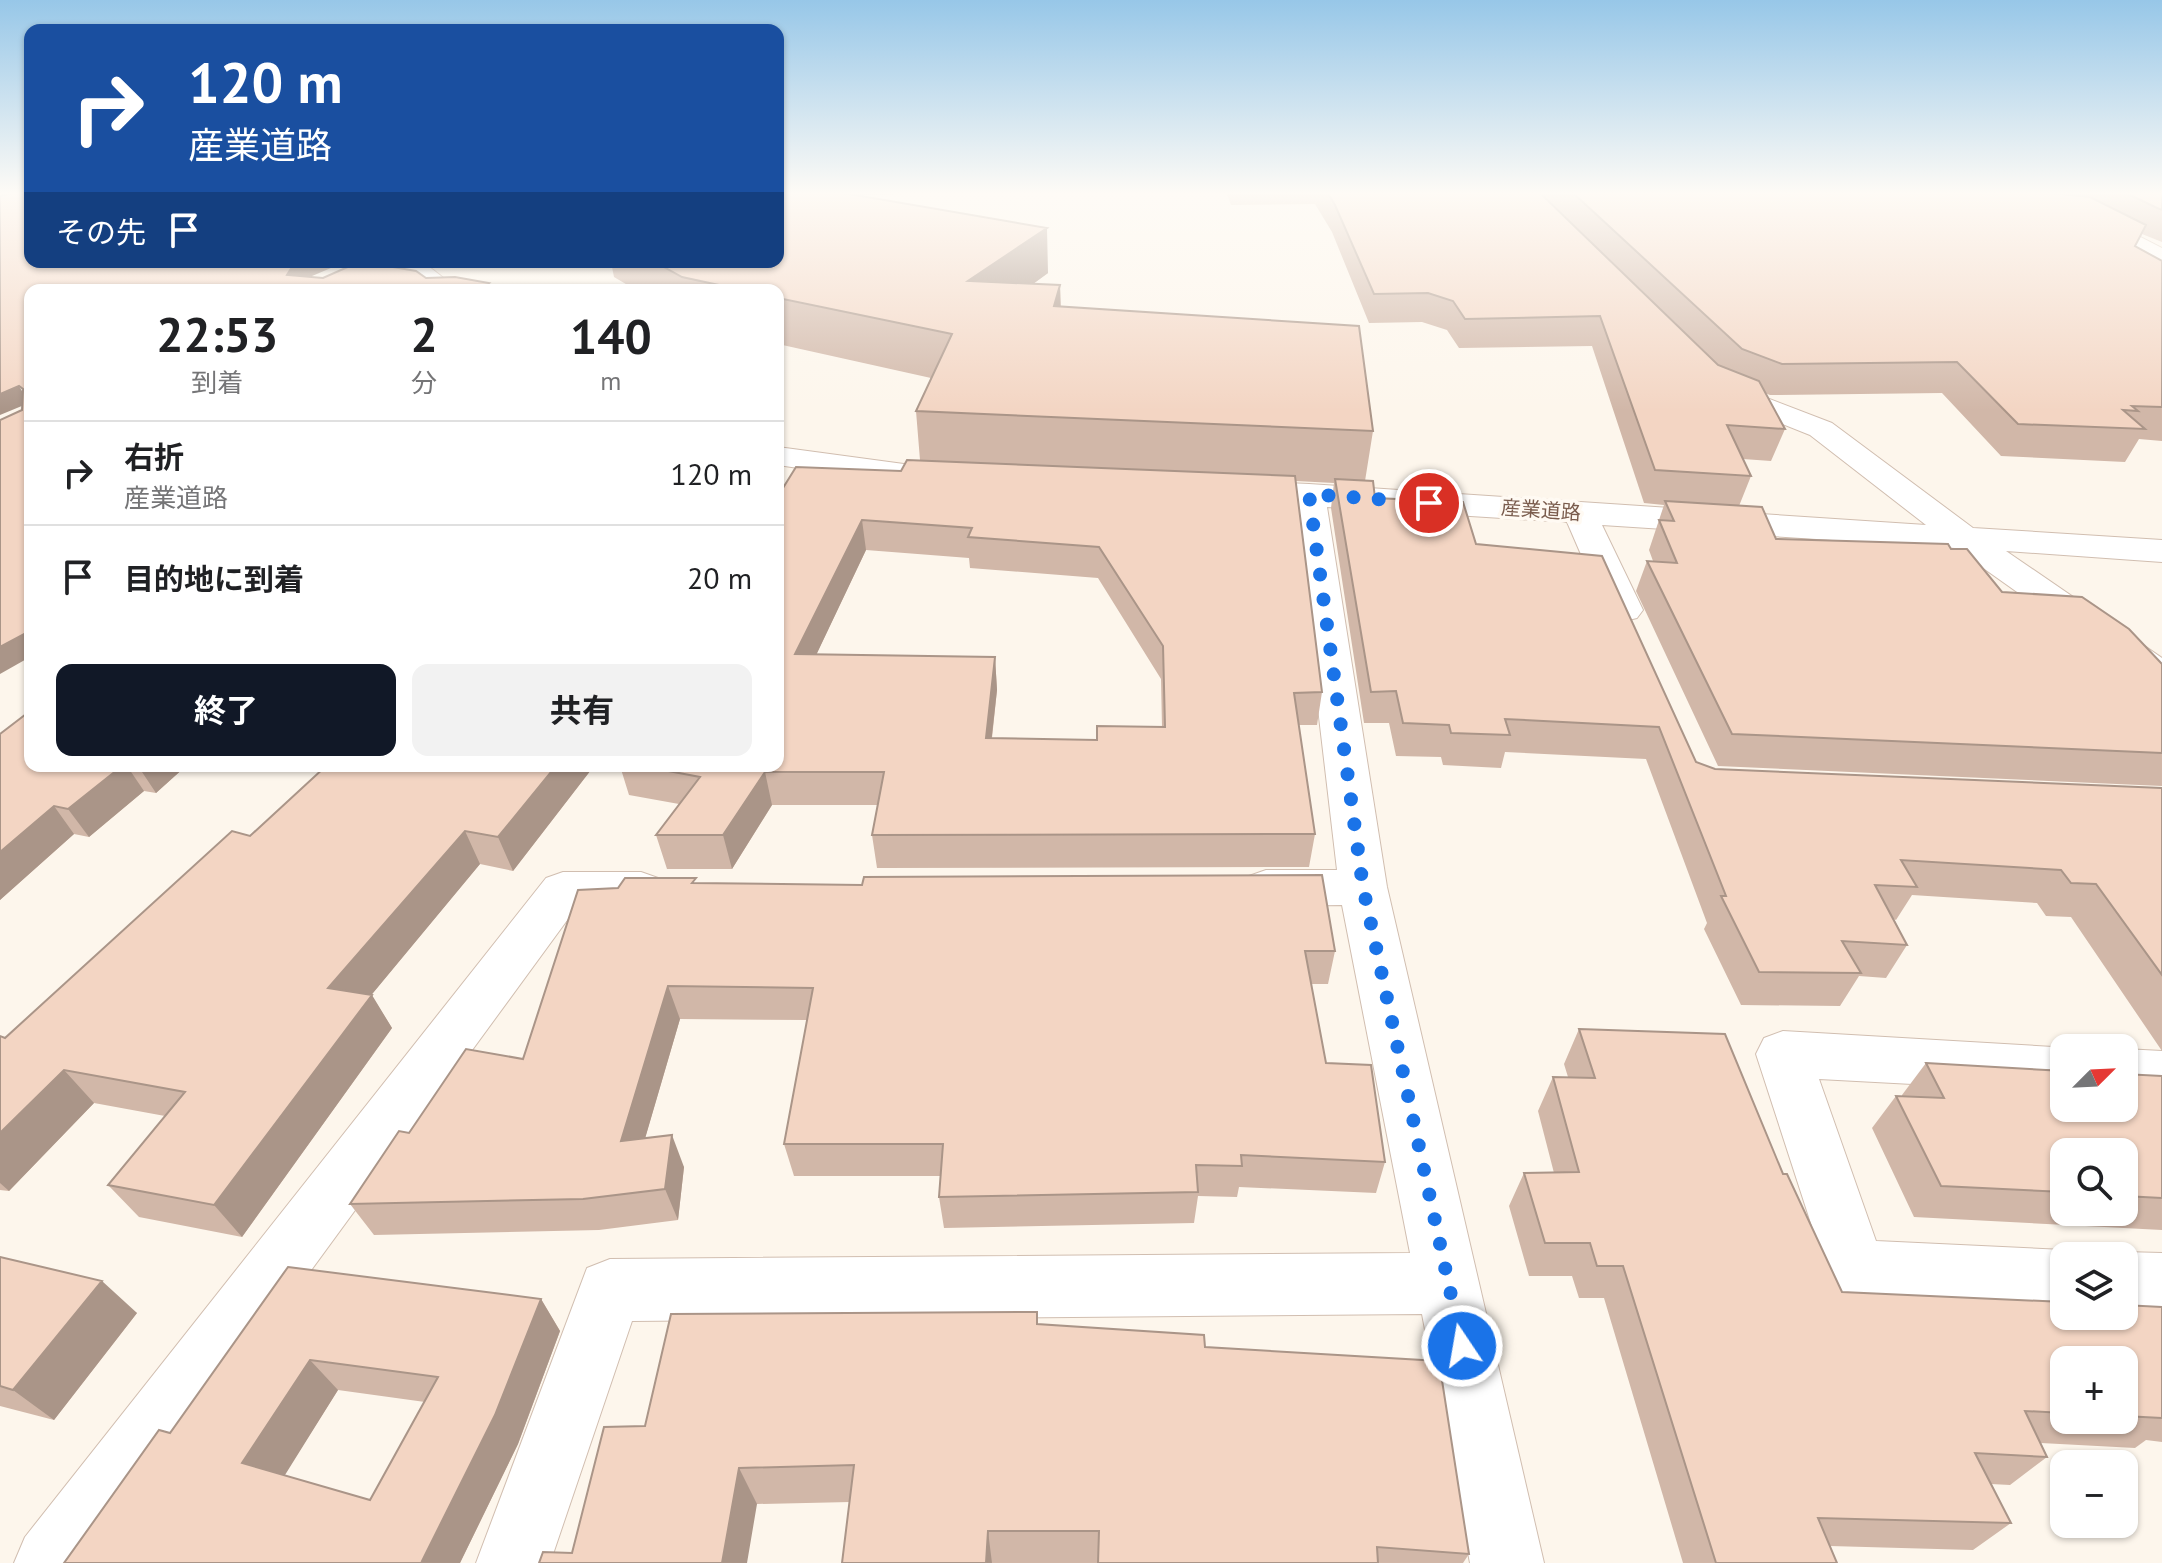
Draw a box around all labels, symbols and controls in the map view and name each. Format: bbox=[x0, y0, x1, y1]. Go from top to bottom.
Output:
text: 120 m bbox=[188, 46, 343, 118]
icon: right bbox=[56, 56, 160, 160]
text: 産業道路 bbox=[188, 121, 332, 168]
icon: arrive bbox=[162, 208, 206, 252]
text: その先 bbox=[56, 212, 146, 251]
text: 22:53 bbox=[156, 303, 278, 365]
text: 2 bbox=[410, 303, 438, 365]
text: 140 bbox=[570, 305, 652, 367]
text: m bbox=[600, 364, 621, 397]
text: 到着 bbox=[191, 366, 243, 399]
text: 分 bbox=[411, 366, 437, 399]
text: 右折 bbox=[124, 437, 184, 476]
icon: right bbox=[56, 451, 100, 495]
text: 120 m bbox=[671, 454, 752, 493]
pin bbox=[1395, 469, 1463, 537]
text: 産業道路 bbox=[124, 481, 228, 514]
icon: arrive bbox=[1407, 481, 1451, 525]
street label: 産業道路 bbox=[1500, 494, 1582, 526]
icon: arrive bbox=[56, 555, 100, 599]
text: 20 m bbox=[687, 558, 752, 597]
text: 目的地に到着 bbox=[124, 559, 304, 598]
button: 終了 bbox=[56, 664, 396, 756]
button: 共有 bbox=[412, 664, 752, 756]
north arrow bbox=[2050, 1034, 2138, 1122]
map controls bbox=[2050, 1034, 2138, 1538]
button: search bbox=[2050, 1138, 2138, 1226]
button: layers bbox=[2050, 1242, 2138, 1330]
position arrow bbox=[1420, 1304, 1504, 1388]
button: + bbox=[2050, 1346, 2138, 1434]
button: − bbox=[2050, 1450, 2138, 1538]

